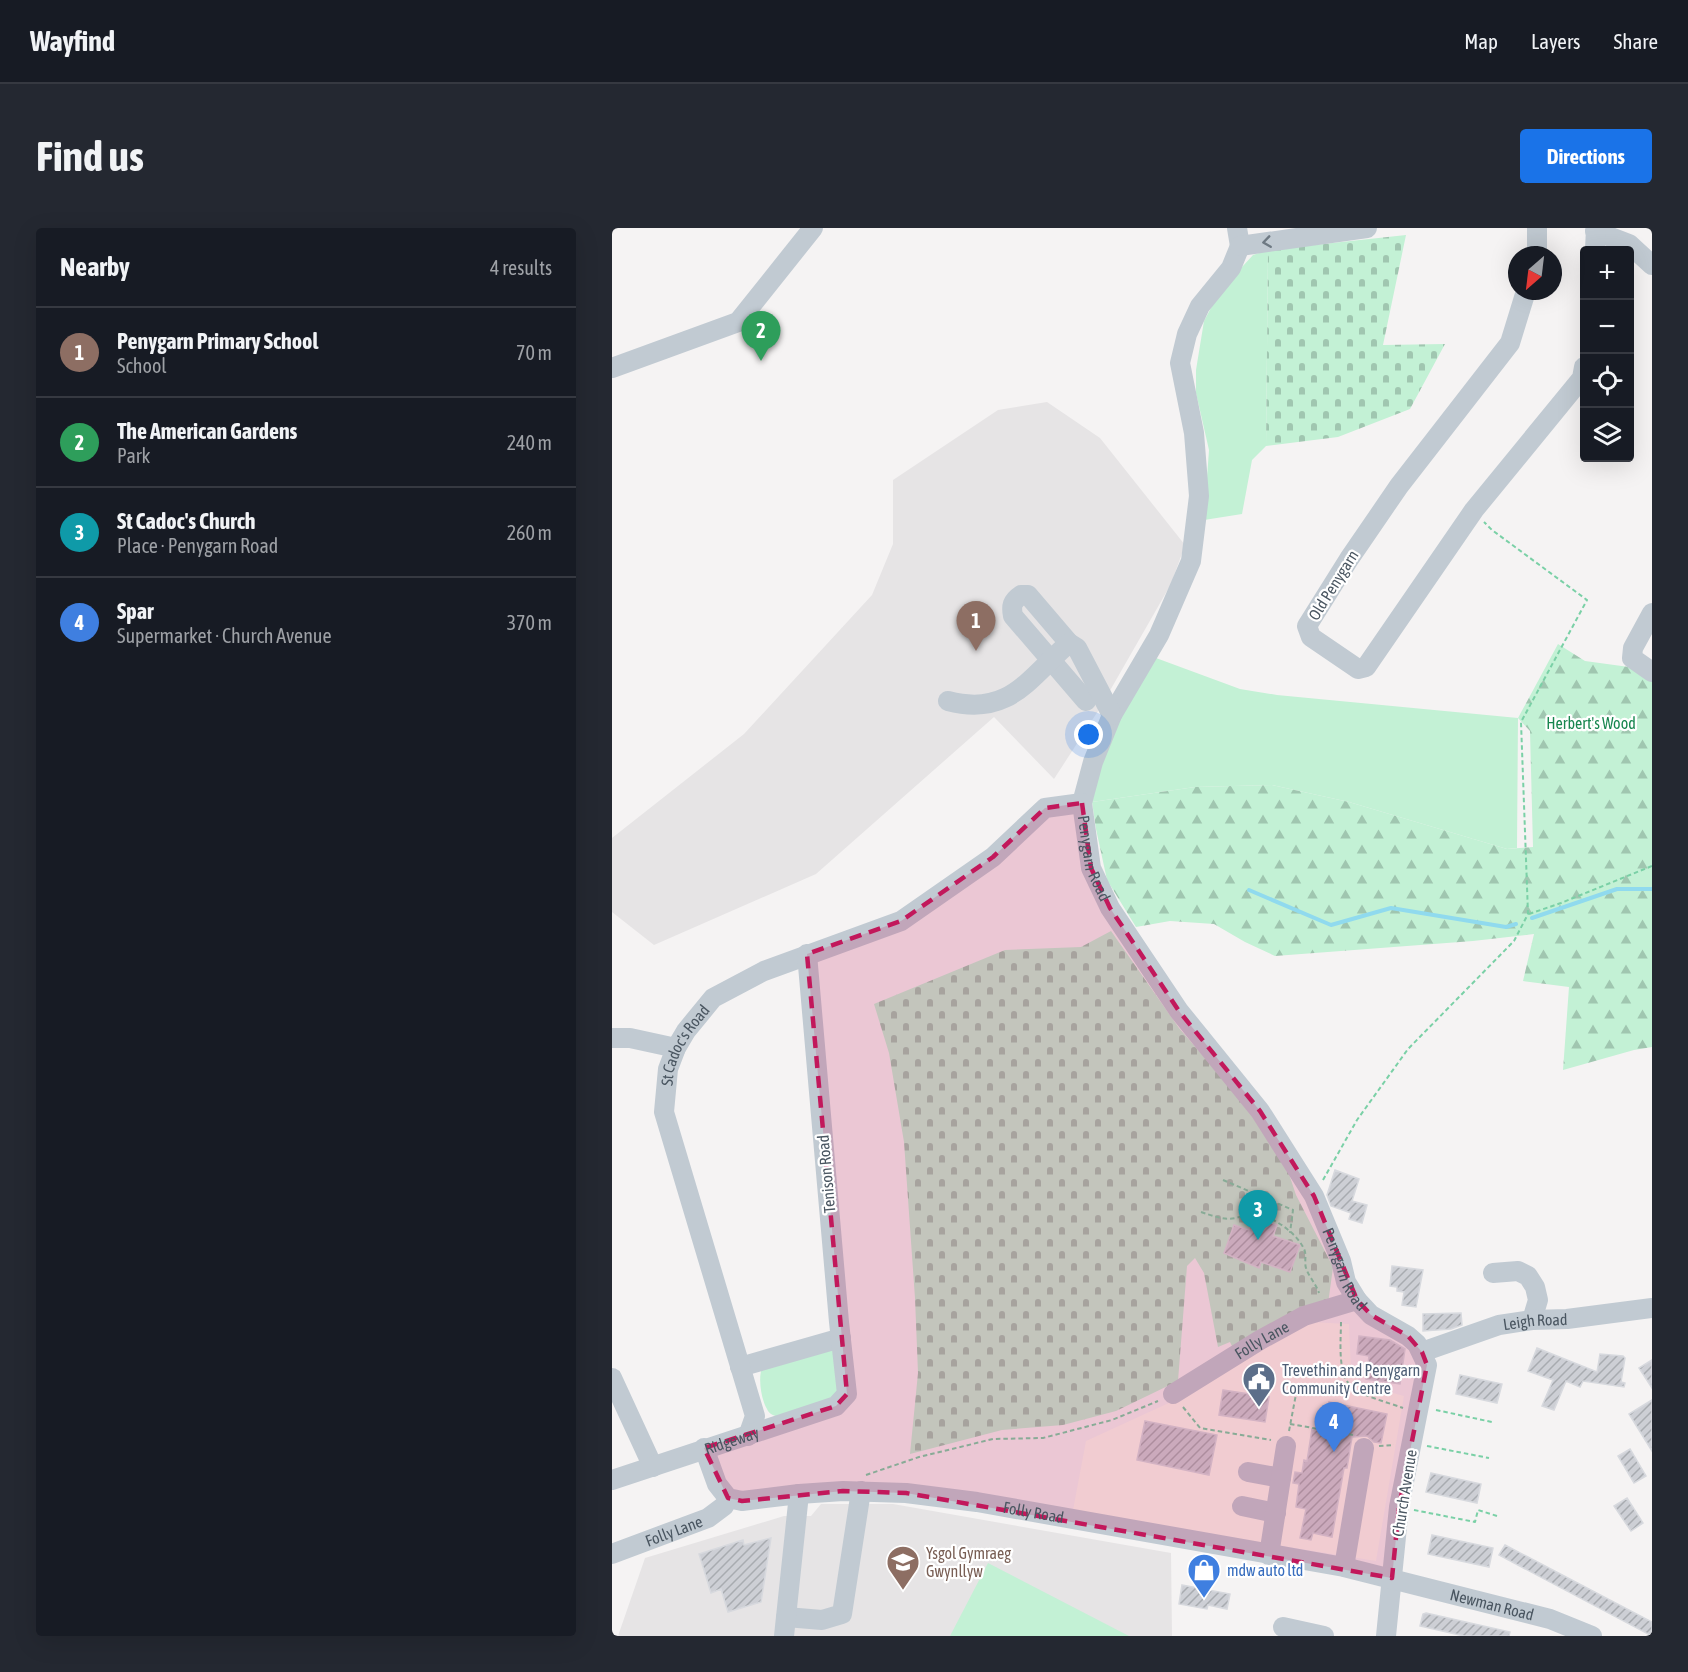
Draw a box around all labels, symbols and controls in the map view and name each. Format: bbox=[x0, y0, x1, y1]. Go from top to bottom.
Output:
text: Wayfind bbox=[30, 25, 115, 57]
text: Map bbox=[1464, 29, 1498, 53]
text: Layers bbox=[1531, 29, 1581, 53]
text: Share bbox=[1614, 29, 1658, 53]
button: Directions bbox=[1520, 129, 1652, 183]
text: Find us bbox=[36, 132, 144, 180]
one-way arrow bbox=[1263, 236, 1272, 248]
north arrow bbox=[1508, 246, 1562, 300]
map controls bbox=[1580, 246, 1634, 462]
button: + bbox=[1580, 246, 1634, 300]
text: Nearby bbox=[60, 252, 130, 282]
text: 4 results bbox=[490, 256, 552, 279]
button: − bbox=[1580, 300, 1634, 354]
pin: 2 bbox=[742, 312, 780, 361]
text: Penygarn Primary School bbox=[117, 328, 318, 354]
text: 1 bbox=[75, 341, 84, 364]
text: 70 m bbox=[516, 341, 552, 364]
text: School bbox=[117, 354, 167, 377]
button: locate bbox=[1580, 354, 1634, 408]
button: layers bbox=[1580, 408, 1634, 462]
text: The American Gardens bbox=[117, 418, 297, 444]
text: 2 bbox=[75, 431, 84, 454]
text: 240 m bbox=[507, 431, 552, 454]
text: Park bbox=[117, 444, 150, 467]
text: St Cadoc's Church bbox=[117, 508, 256, 534]
text: 3 bbox=[75, 521, 84, 544]
text: 260 m bbox=[507, 521, 552, 544]
text: Place · Penygarn Road bbox=[117, 534, 278, 557]
street label: Old Penygarn bbox=[1304, 547, 1362, 624]
text: Spar bbox=[117, 598, 153, 624]
pin: 1 bbox=[956, 602, 996, 651]
text: 4 bbox=[75, 611, 84, 634]
text: 370 m bbox=[507, 611, 552, 634]
text: Supermarket · Church Avenue bbox=[117, 624, 332, 647]
park label: Herbert's Wood bbox=[1546, 714, 1636, 732]
your location bbox=[1074, 720, 1103, 749]
street label: Penygarn Road bbox=[1075, 814, 1114, 904]
street label: St Cadoc's Road bbox=[657, 1001, 713, 1087]
street label: Tenison Road bbox=[814, 1134, 838, 1214]
pin: 3 bbox=[1238, 1190, 1278, 1240]
street label: Penygarn Road bbox=[1319, 1225, 1371, 1314]
street label: Leigh Road bbox=[1502, 1310, 1568, 1333]
street label: Folly Lane bbox=[1231, 1317, 1292, 1362]
public building icon: Trevethin and Penygarn Community Centre bbox=[1241, 1361, 1277, 1408]
place label: Trevethin and Penygarn Community Centre bbox=[1282, 1361, 1420, 1398]
pin: 4 bbox=[1314, 1402, 1354, 1452]
street label: Ridgeway bbox=[702, 1423, 762, 1458]
street label: Church Avenue bbox=[1388, 1448, 1420, 1538]
street label: Folly Road bbox=[1002, 1498, 1065, 1526]
street label: Folly Lane bbox=[643, 1512, 705, 1550]
school or university icon: Ysgol Gymraeg Gwynllyw bbox=[885, 1544, 921, 1591]
place label: Ysgol Gymraeg Gwynllyw bbox=[926, 1544, 1011, 1581]
shop icon: mdw auto ltd bbox=[1186, 1552, 1222, 1599]
place label: mdw auto ltd bbox=[1227, 1561, 1303, 1579]
street label: Newman Road bbox=[1448, 1585, 1536, 1624]

